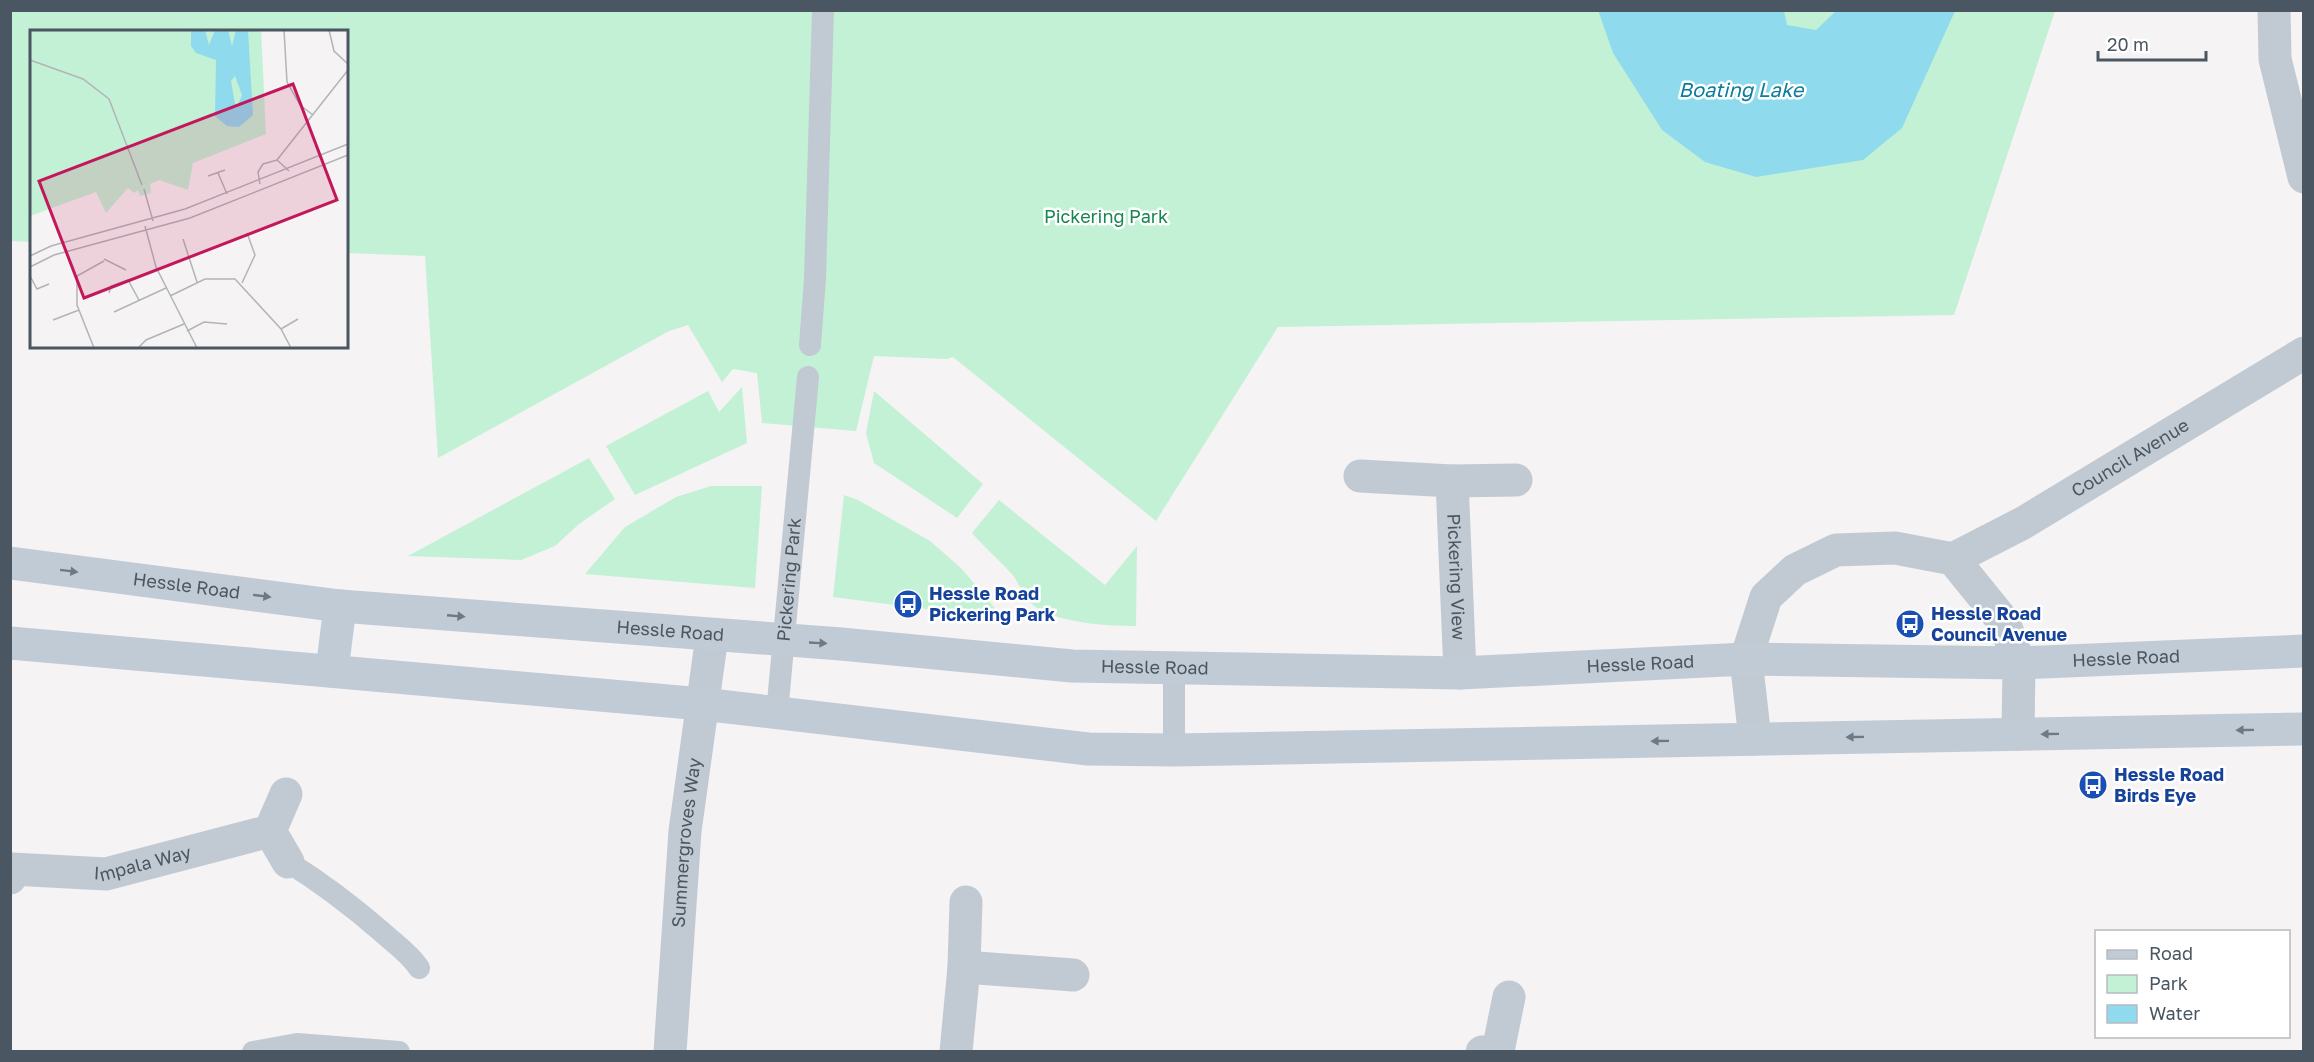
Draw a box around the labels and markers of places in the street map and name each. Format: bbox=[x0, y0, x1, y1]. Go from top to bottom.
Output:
place label: Hessle Road Pickering Park bbox=[929, 582, 1056, 625]
bus stop icon: Hessle Road Pickering Park bbox=[892, 588, 924, 620]
place label: Hessle Road Council Avenue bbox=[1931, 602, 2067, 645]
bus stop icon: Hessle Road Council Avenue bbox=[1894, 608, 1926, 640]
place label: Hessle Road Birds Eye bbox=[2114, 763, 2224, 806]
bus stop icon: Hessle Road Birds Eye bbox=[2077, 769, 2109, 801]

